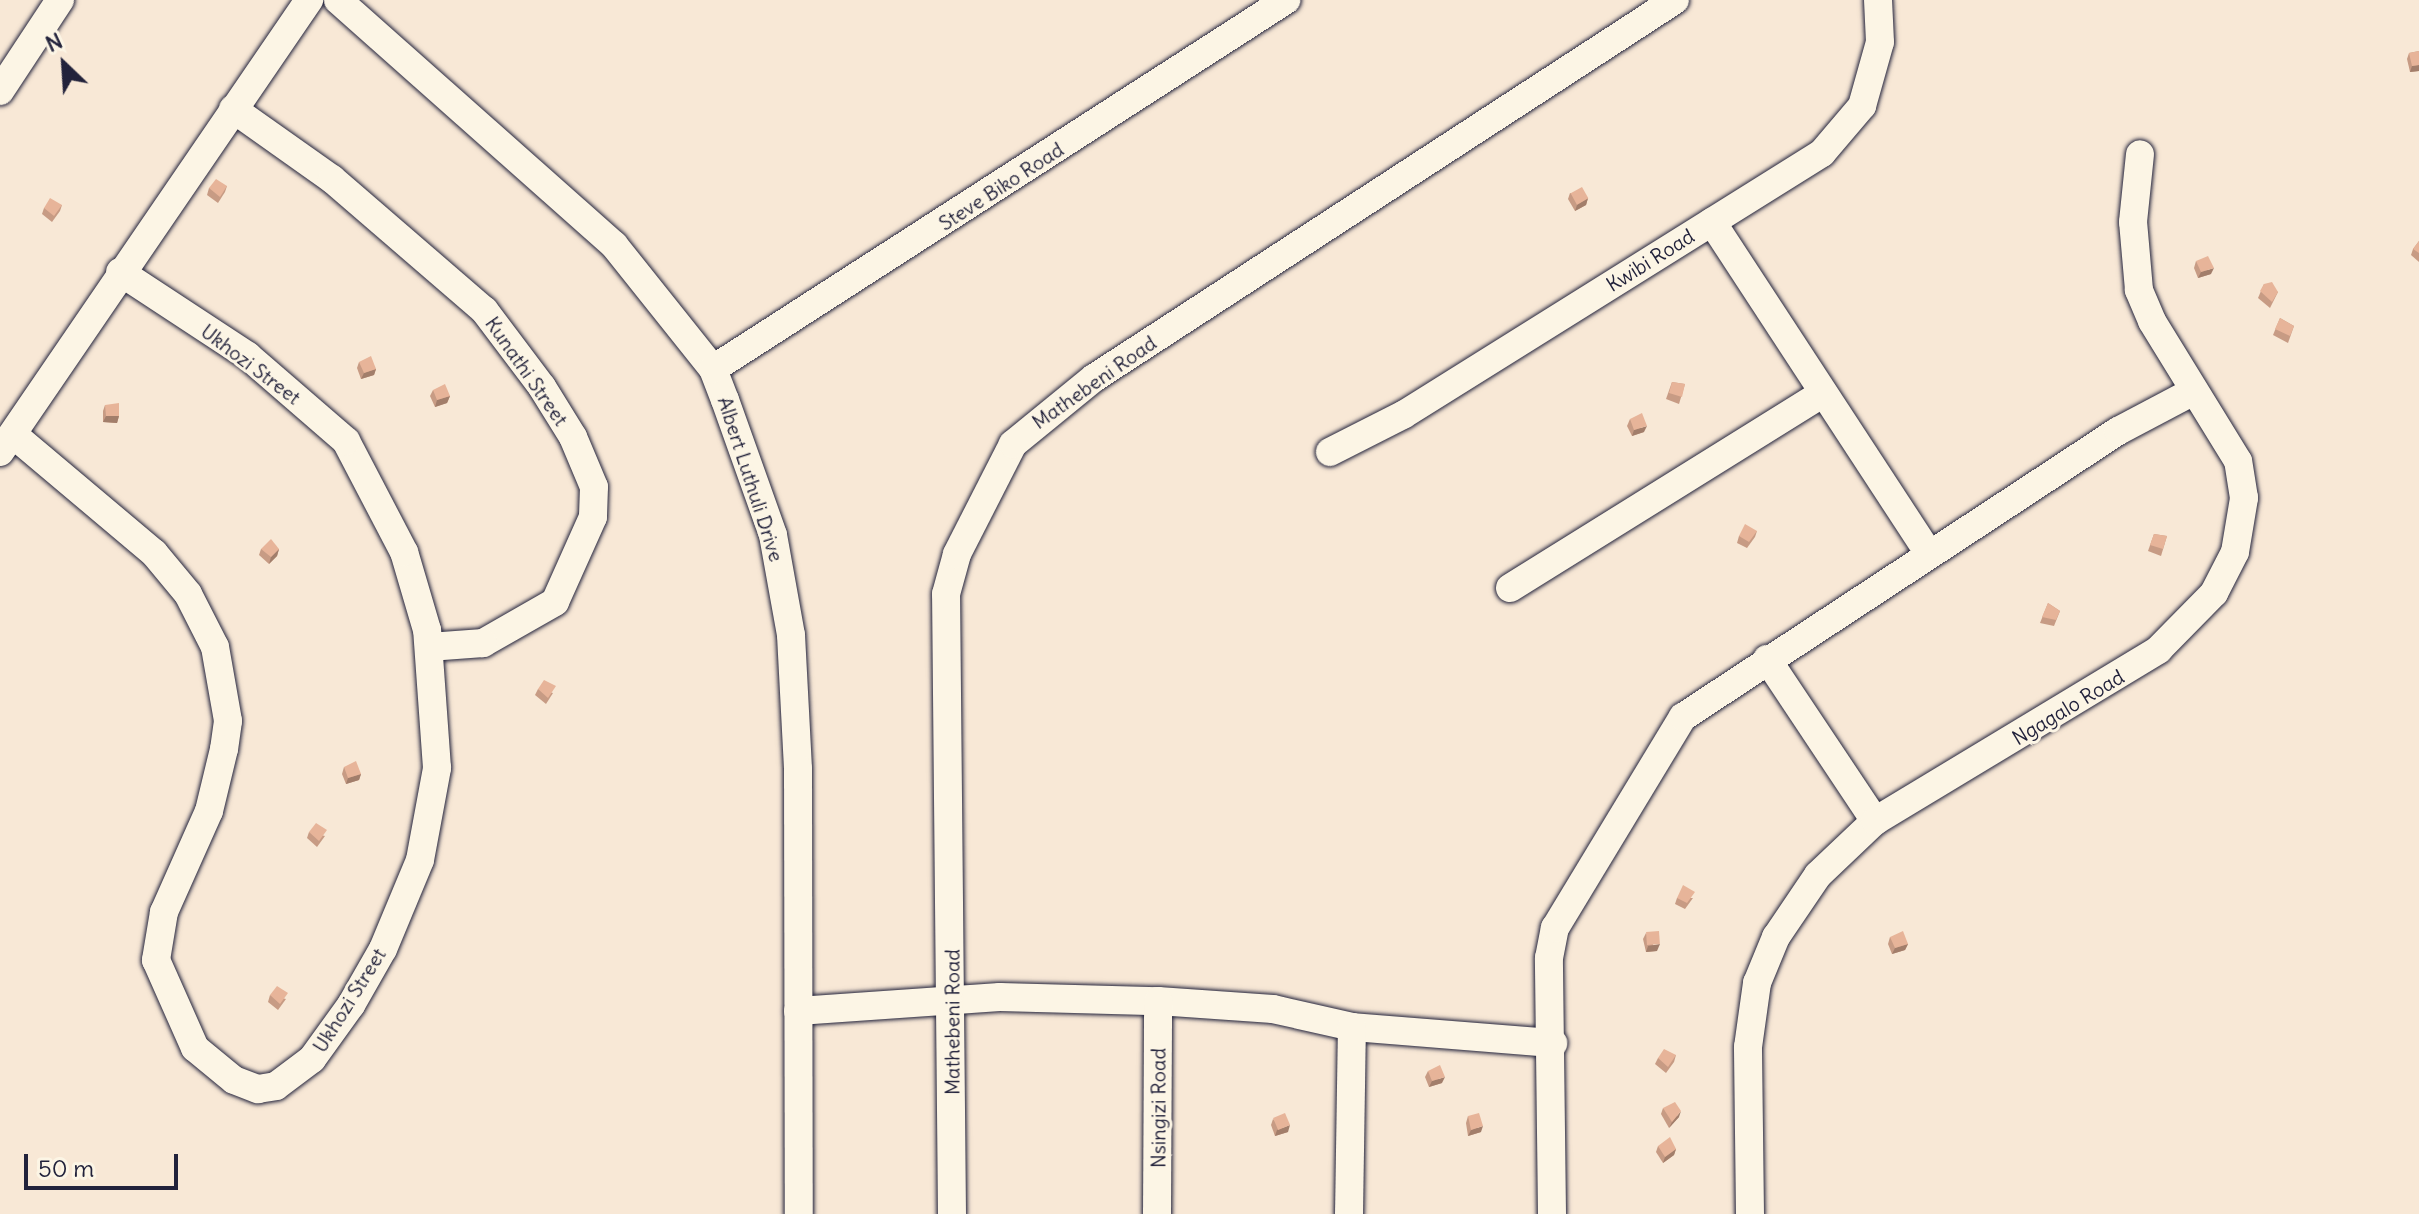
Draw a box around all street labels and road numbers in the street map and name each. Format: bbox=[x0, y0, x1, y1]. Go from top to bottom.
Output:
street label: Steve Biko Road bbox=[934, 137, 1068, 235]
street label: Kwibi Road bbox=[1602, 224, 1698, 296]
street label: Kunathi Street bbox=[481, 312, 573, 430]
street label: Ukhozi Street bbox=[196, 319, 306, 409]
street label: Mathebeni Road bbox=[1027, 330, 1161, 434]
street label: Albert Luthuli Drive bbox=[713, 394, 789, 564]
street label: Ngagalo Road bbox=[2008, 664, 2128, 750]
street label: Ukhozi Street bbox=[307, 943, 391, 1057]
street label: Mathebeni Road bbox=[940, 949, 964, 1095]
street label: Nsingizi Road bbox=[1146, 1048, 1170, 1168]

